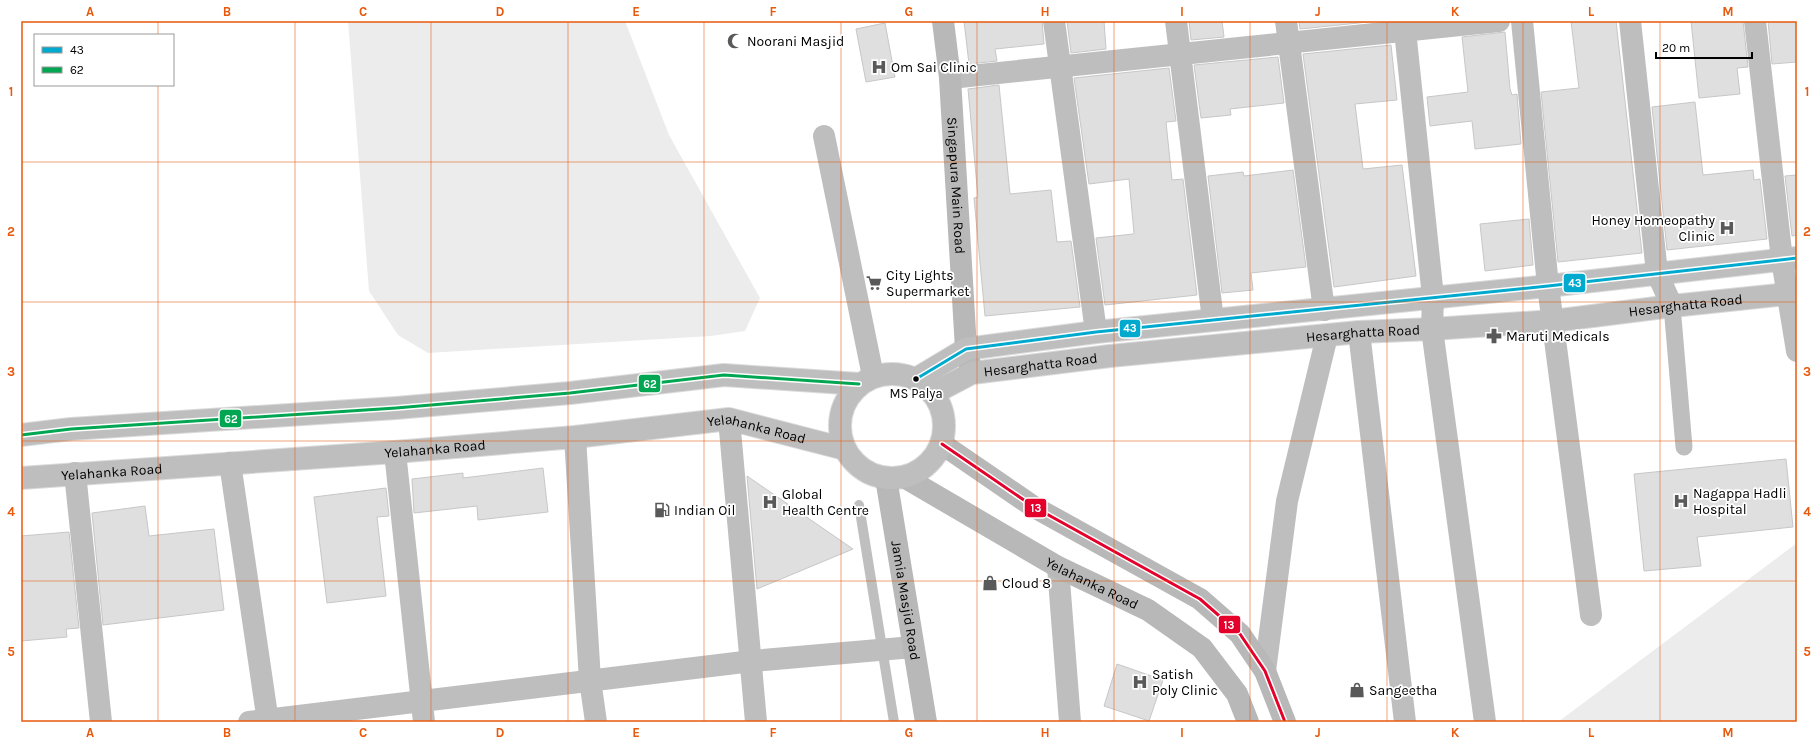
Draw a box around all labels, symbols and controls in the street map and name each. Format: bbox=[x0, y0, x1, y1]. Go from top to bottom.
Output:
text: A bbox=[86, 4, 94, 19]
text: B bbox=[223, 4, 231, 19]
text: C bbox=[359, 4, 367, 19]
text: D bbox=[496, 4, 505, 19]
text: E bbox=[632, 4, 640, 19]
text: F bbox=[769, 4, 777, 19]
text: G bbox=[905, 4, 913, 19]
text: H bbox=[1040, 4, 1050, 19]
text: I bbox=[1180, 4, 1184, 19]
text: J bbox=[1315, 4, 1321, 19]
text: K bbox=[1451, 4, 1460, 19]
text: L bbox=[1588, 4, 1595, 19]
text: M bbox=[1722, 4, 1734, 19]
mosque icon: Noorani Masjid bbox=[726, 32, 744, 50]
place label: Noorani Masjid bbox=[747, 33, 844, 50]
legend bbox=[34, 34, 174, 86]
scale bar bbox=[1656, 34, 1752, 60]
text: 20 m bbox=[1662, 41, 1690, 55]
text: 43 bbox=[70, 43, 84, 57]
hospital icon: Om Sai Clinic bbox=[870, 58, 888, 76]
place label: Om Sai Clinic bbox=[891, 59, 977, 76]
text: 62 bbox=[70, 63, 84, 77]
text: 1 bbox=[9, 84, 13, 99]
text: 1 bbox=[1805, 84, 1809, 99]
street label: Singapura Main Road bbox=[944, 116, 969, 254]
place label: Honey Homeopathy Clinic bbox=[1591, 212, 1715, 245]
hospital icon: Honey Homeopathy Clinic bbox=[1718, 219, 1736, 237]
text: 2 bbox=[7, 224, 15, 239]
text: 2 bbox=[1803, 224, 1811, 239]
place label: City Lights Supermarket bbox=[886, 267, 970, 300]
line badge: 43 bbox=[1563, 273, 1586, 293]
supermarket icon: City Lights Supermarket bbox=[865, 274, 883, 292]
text: 43 bbox=[1568, 277, 1582, 290]
street label: Hesarghatta Road bbox=[1628, 290, 1743, 320]
line badge: 43 bbox=[1119, 319, 1141, 338]
street label: Hesarghatta Road bbox=[1305, 321, 1420, 346]
text: 43 bbox=[1123, 322, 1137, 335]
pharmacy icon: Maruti Medicals bbox=[1485, 327, 1503, 345]
place label: Maruti Medicals bbox=[1506, 328, 1610, 345]
street label: Hesarghatta Road bbox=[983, 349, 1098, 380]
text: 3 bbox=[7, 364, 15, 379]
text: 3 bbox=[1803, 364, 1811, 379]
line badge: 62 bbox=[638, 374, 661, 393]
marker: MS Palya bbox=[911, 374, 921, 384]
text: 62 bbox=[643, 378, 657, 391]
place label: MS Palya bbox=[889, 386, 943, 401]
line badge: 62 bbox=[219, 409, 242, 428]
street label: Yelahanka Road bbox=[706, 410, 808, 447]
text: 62 bbox=[224, 413, 238, 426]
street label: Yelahanka Road bbox=[384, 436, 486, 461]
street label: Yelahanka Road bbox=[61, 460, 163, 484]
place label: Nagappa Hadli Hospital bbox=[1693, 485, 1787, 518]
place label: Global Health Centre bbox=[782, 486, 869, 519]
hospital icon: Nagappa Hadli Hospital bbox=[1672, 492, 1690, 510]
hospital icon: Global Health Centre bbox=[761, 493, 779, 511]
line badge: 13 bbox=[1024, 498, 1047, 518]
fuel station icon: Indian Oil bbox=[653, 501, 671, 519]
place label: Indian Oil bbox=[674, 502, 735, 519]
text: 13 bbox=[1031, 502, 1042, 515]
text: 4 bbox=[7, 504, 15, 519]
text: 4 bbox=[1803, 504, 1811, 519]
street label: Jamia Masjid Road bbox=[888, 539, 924, 661]
street label: Yelahanka Road bbox=[1042, 553, 1141, 613]
shop icon: Cloud 8 bbox=[981, 574, 999, 592]
place label: Cloud 8 bbox=[1002, 575, 1051, 592]
line badge: 13 bbox=[1218, 615, 1241, 634]
text: 13 bbox=[1224, 619, 1235, 632]
text: 5 bbox=[7, 644, 15, 659]
text: 5 bbox=[1803, 644, 1811, 659]
place label: Satish Poly Clinic bbox=[1152, 666, 1218, 699]
hospital icon: Satish Poly Clinic bbox=[1131, 673, 1149, 691]
shop icon: Sangeetha bbox=[1348, 681, 1366, 699]
place label: Sangeetha bbox=[1369, 682, 1437, 699]
text: A bbox=[86, 725, 94, 740]
text: B bbox=[223, 725, 231, 740]
text: C bbox=[359, 725, 367, 740]
text: D bbox=[496, 725, 505, 740]
text: E bbox=[632, 725, 640, 740]
text: F bbox=[769, 725, 777, 740]
text: G bbox=[905, 725, 913, 740]
text: H bbox=[1040, 725, 1050, 740]
text: I bbox=[1180, 725, 1184, 740]
text: J bbox=[1315, 725, 1321, 740]
text: K bbox=[1451, 725, 1460, 740]
text: L bbox=[1588, 725, 1595, 740]
text: M bbox=[1722, 725, 1734, 740]

